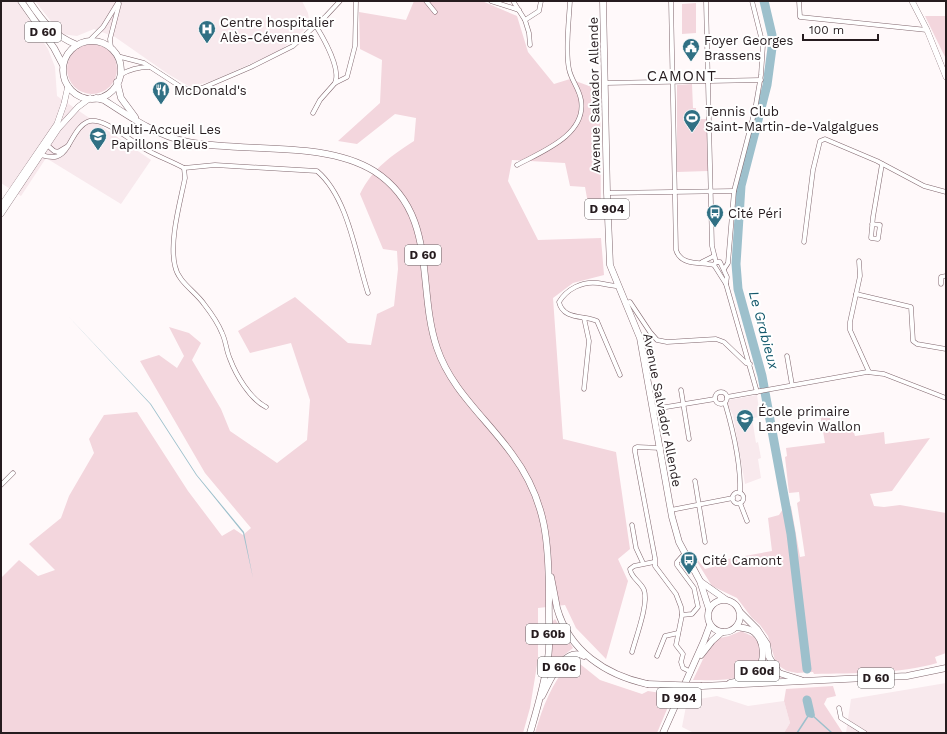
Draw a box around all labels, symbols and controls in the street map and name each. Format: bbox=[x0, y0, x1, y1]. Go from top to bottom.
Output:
place label: Centre hospitalier Alès-Cévennes bbox=[220, 15, 334, 45]
scale bar bbox=[803, 16, 878, 42]
street label: Avenue Salvador Allende bbox=[586, 17, 603, 173]
hospital icon: Centre hospitalier Alès-Cévennes bbox=[197, 19, 217, 44]
road number: D 60 bbox=[25, 22, 61, 42]
text: 100 m bbox=[809, 23, 844, 37]
place label: Foyer Georges Brassens bbox=[704, 33, 794, 63]
public building icon: Foyer Georges Brassens bbox=[681, 37, 701, 62]
district label: CAMONT bbox=[647, 67, 717, 85]
restaurant icon: McDonald's bbox=[151, 80, 171, 105]
place label: McDonald's bbox=[174, 83, 247, 98]
place label: Tennis Club Saint-Martin-de-Valgalgues bbox=[705, 104, 879, 134]
sports icon: Tennis Club Saint-Martin-de-Valgalgues bbox=[682, 108, 702, 133]
place label: Multi-Accueil Les Papillons Bleus bbox=[111, 122, 221, 152]
school or university icon: Multi-Accueil Les Papillons Bleus bbox=[88, 126, 108, 151]
road number: D 904 bbox=[585, 199, 629, 219]
bus stop icon: Cité Péri bbox=[705, 203, 725, 228]
place label: Cité Péri bbox=[728, 206, 782, 221]
road number: D 60 bbox=[405, 245, 441, 265]
water label: Le Grabieux bbox=[746, 289, 782, 372]
street label: Avenue Salvador Allende bbox=[640, 332, 685, 488]
place label: École primaire Langevin Wallon bbox=[758, 403, 861, 434]
school or university icon: École primaire Langevin Wallon bbox=[735, 408, 755, 433]
bus stop icon: Cité Camont bbox=[679, 550, 699, 575]
place label: Cité Camont bbox=[702, 553, 782, 568]
road number: D 60b bbox=[526, 624, 570, 644]
road number: D 60c bbox=[538, 657, 580, 677]
road number: D 60d bbox=[735, 661, 779, 681]
road number: D 60 bbox=[858, 668, 894, 688]
road number: D 904 bbox=[657, 688, 701, 708]

